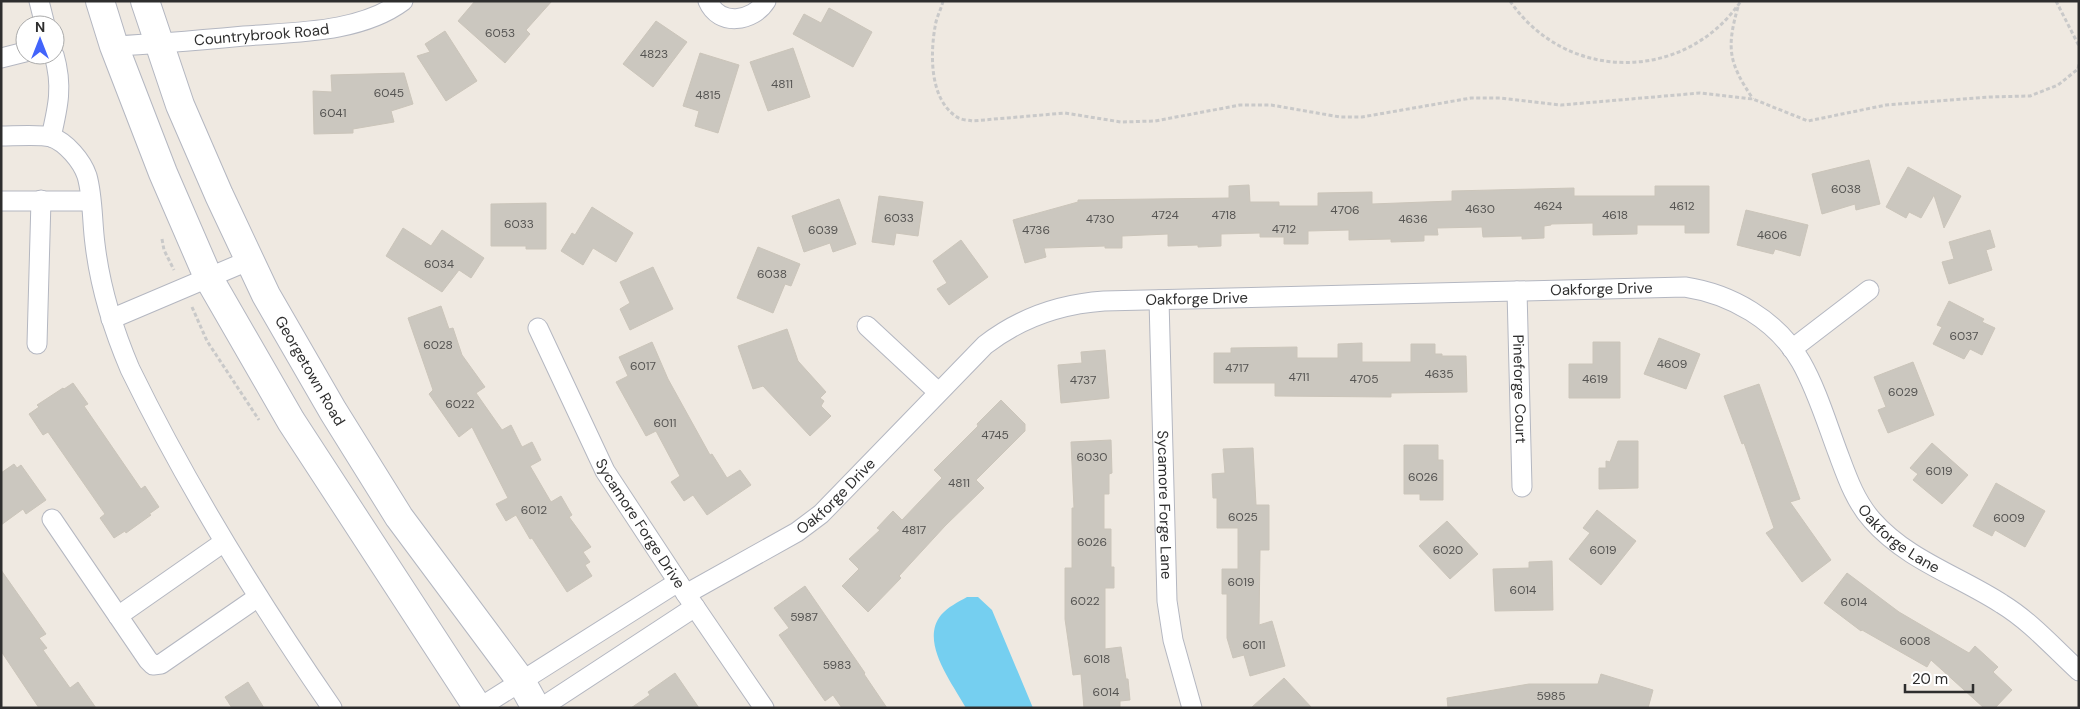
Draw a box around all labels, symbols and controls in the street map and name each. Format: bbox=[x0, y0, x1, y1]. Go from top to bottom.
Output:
north arrow bbox=[15, 15, 65, 65]
text: N bbox=[35, 18, 45, 36]
street label: Countrybrook Road bbox=[193, 19, 331, 50]
house number: 6053 bbox=[485, 25, 515, 41]
house number: 4823 bbox=[640, 46, 668, 62]
house number: 4811 bbox=[771, 76, 793, 92]
house number: 6045 bbox=[374, 85, 404, 101]
house number: 4815 bbox=[695, 87, 721, 103]
house number: 6041 bbox=[320, 105, 346, 121]
house number: 6038 bbox=[1831, 181, 1861, 197]
house number: 4624 bbox=[1534, 198, 1562, 214]
house number: 4612 bbox=[1669, 198, 1695, 214]
house number: 4630 bbox=[1465, 201, 1495, 217]
house number: 4706 bbox=[1330, 202, 1360, 218]
house number: 4724 bbox=[1151, 207, 1179, 223]
house number: 4718 bbox=[1212, 207, 1236, 223]
house number: 4618 bbox=[1602, 207, 1628, 223]
house number: 6033 bbox=[884, 210, 914, 226]
house number: 4730 bbox=[1086, 211, 1114, 227]
house number: 4636 bbox=[1398, 211, 1428, 227]
house number: 6033 bbox=[504, 216, 534, 232]
house number: 4712 bbox=[1272, 221, 1296, 237]
house number: 6039 bbox=[808, 222, 838, 238]
house number: 4736 bbox=[1022, 222, 1050, 238]
house number: 4606 bbox=[1757, 227, 1787, 243]
house number: 6034 bbox=[424, 256, 454, 272]
house number: 6038 bbox=[757, 266, 787, 282]
street label: Oakforge Drive bbox=[1550, 278, 1653, 300]
street label: Oakforge Drive bbox=[1145, 288, 1248, 310]
street label: Georgetown Road bbox=[270, 312, 350, 430]
house number: 6037 bbox=[1949, 328, 1979, 344]
street label: Pineforge Court bbox=[1508, 334, 1531, 444]
house number: 6028 bbox=[423, 337, 453, 353]
house number: 4609 bbox=[1657, 356, 1687, 372]
house number: 6017 bbox=[630, 358, 656, 374]
house number: 4717 bbox=[1225, 360, 1249, 376]
house number: 4635 bbox=[1424, 366, 1454, 382]
house number: 4711 bbox=[1288, 369, 1310, 385]
house number: 4705 bbox=[1349, 371, 1379, 387]
house number: 4619 bbox=[1582, 371, 1608, 387]
house number: 4737 bbox=[1070, 372, 1096, 388]
house number: 6029 bbox=[1888, 384, 1918, 400]
house number: 6022 bbox=[445, 396, 475, 412]
house number: 6011 bbox=[653, 415, 677, 431]
house number: 4745 bbox=[981, 427, 1009, 443]
street label: Sycamore Forge Lane bbox=[1152, 430, 1176, 580]
house number: 6030 bbox=[1076, 449, 1108, 465]
street label: Oakforge Drive bbox=[792, 454, 880, 539]
street label: Sycamore Forge Drive bbox=[591, 455, 690, 592]
house number: 6019 bbox=[1925, 463, 1953, 479]
house number: 6026 bbox=[1408, 469, 1438, 485]
house number: 4811 bbox=[948, 475, 970, 491]
street label: Oakforge Lane bbox=[1853, 500, 1943, 578]
house number: 6012 bbox=[521, 502, 547, 518]
house number: 6025 bbox=[1228, 509, 1258, 525]
house number: 6009 bbox=[1993, 510, 2025, 526]
house number: 4817 bbox=[902, 522, 926, 538]
house number: 6026 bbox=[1077, 534, 1107, 550]
house number: 6020 bbox=[1433, 542, 1463, 558]
house number: 6019 bbox=[1589, 542, 1617, 558]
house number: 6019 bbox=[1227, 574, 1255, 590]
house number: 6014 bbox=[1510, 582, 1536, 598]
house number: 6022 bbox=[1070, 593, 1100, 609]
house number: 6014 bbox=[1841, 594, 1867, 610]
house number: 5987 bbox=[790, 609, 818, 625]
house number: 6008 bbox=[1899, 633, 1931, 649]
house number: 6011 bbox=[1242, 637, 1266, 653]
house number: 6018 bbox=[1084, 651, 1110, 667]
house number: 5983 bbox=[823, 657, 851, 673]
scale bar bbox=[1905, 662, 1972, 694]
text: 20 m bbox=[1912, 669, 1948, 689]
house number: 6014 bbox=[1093, 684, 1119, 700]
house number: 5985 bbox=[1537, 688, 1565, 704]

